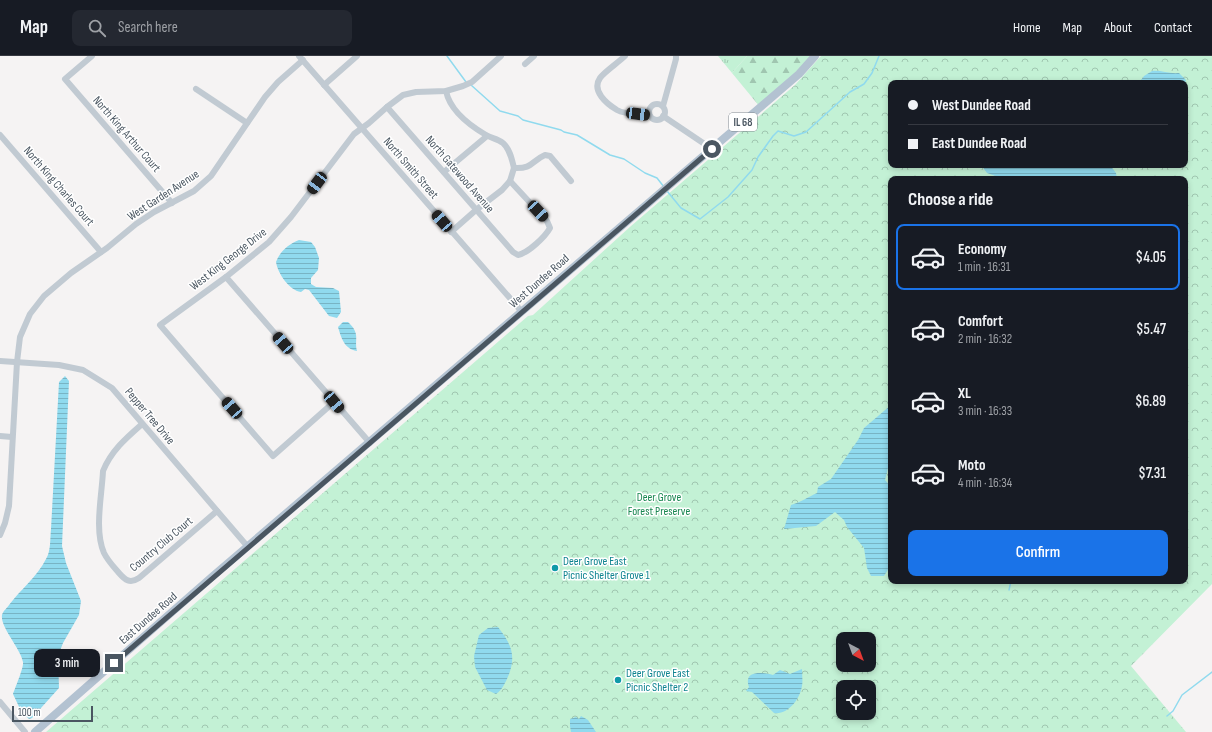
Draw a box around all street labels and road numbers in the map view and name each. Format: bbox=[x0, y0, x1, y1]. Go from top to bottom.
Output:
street label: North King Arthur Court bbox=[89, 93, 164, 176]
road number: IL 68 bbox=[729, 113, 757, 131]
street label: North Gatewood Avenue bbox=[422, 133, 497, 216]
street label: North Smith Street bbox=[380, 135, 442, 202]
street label: North King Charles Court bbox=[20, 144, 97, 229]
street label: West Garden Avenue bbox=[125, 167, 202, 224]
street label: West King George Drive bbox=[187, 225, 270, 294]
street label: West Dundee Road bbox=[506, 251, 573, 312]
street label: Pepper Tree Drive bbox=[121, 385, 178, 448]
street label: Country Club Court bbox=[127, 513, 196, 575]
street label: East Dundee Road bbox=[116, 589, 180, 648]

